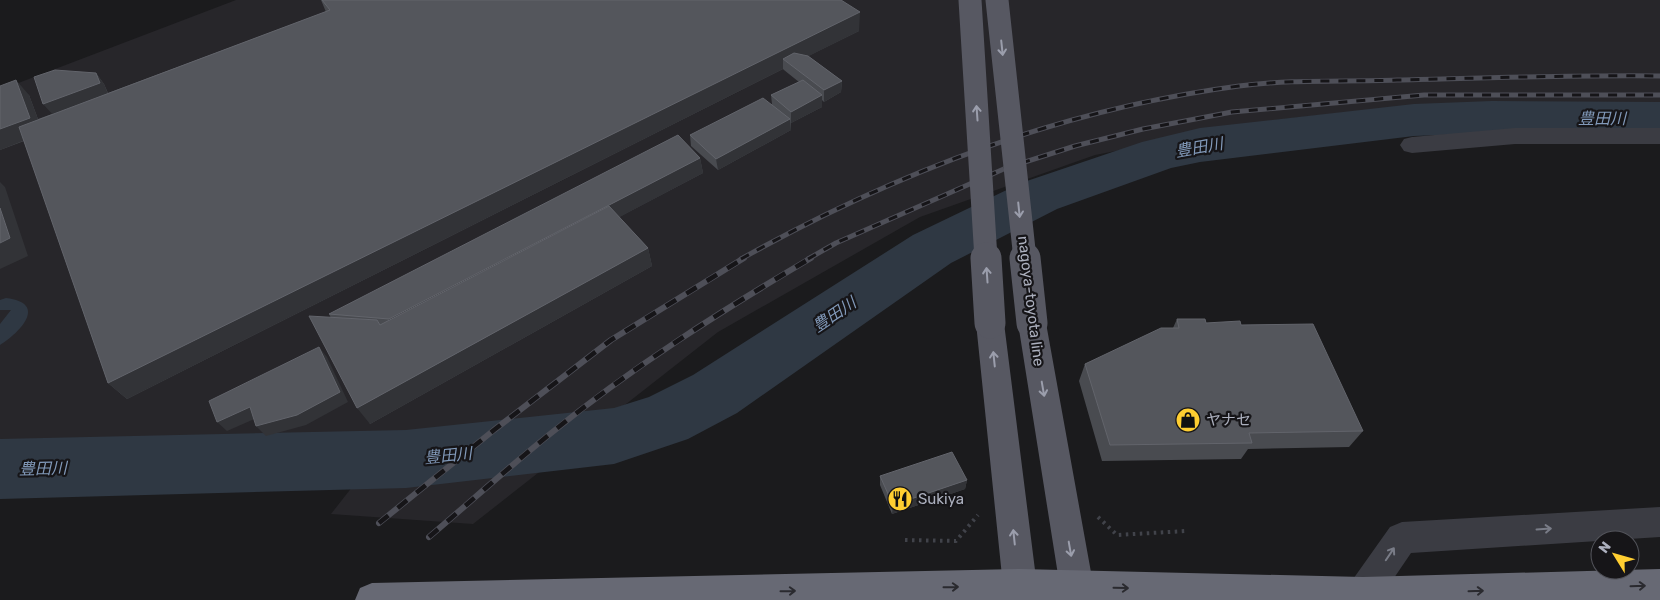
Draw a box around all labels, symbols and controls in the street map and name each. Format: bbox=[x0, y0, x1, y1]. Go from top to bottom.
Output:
one-way arrow bbox=[997, 40, 1007, 56]
one-way arrow bbox=[972, 105, 982, 121]
water label: 豊田川 bbox=[1578, 109, 1628, 128]
water label: 豊田川 bbox=[1174, 134, 1226, 161]
one-way arrow bbox=[1015, 202, 1024, 218]
street label: nagoya-toyota line bbox=[1014, 235, 1048, 367]
one-way arrow bbox=[983, 267, 992, 283]
water label: 豊田川 bbox=[809, 292, 861, 336]
one-way arrow bbox=[989, 351, 999, 367]
one-way arrow bbox=[1038, 380, 1048, 396]
shop icon: ヤナセ bbox=[1175, 407, 1201, 433]
place label: ヤナセ bbox=[1206, 411, 1251, 429]
water label: 豊田川 bbox=[423, 443, 475, 467]
water label: 豊田川 bbox=[19, 459, 69, 478]
restaurant icon: Sukiya bbox=[887, 486, 913, 512]
place label: Sukiya bbox=[918, 490, 964, 508]
one-way arrow bbox=[1536, 524, 1552, 533]
one-way arrow bbox=[1009, 530, 1019, 546]
north arrow bbox=[1590, 530, 1640, 580]
text: N bbox=[1595, 538, 1615, 557]
one-way arrow bbox=[1065, 541, 1075, 557]
one-way arrow bbox=[1385, 547, 1395, 561]
one-way arrow bbox=[1630, 582, 1646, 591]
one-way arrow bbox=[943, 583, 959, 592]
one-way arrow bbox=[1113, 584, 1129, 593]
one-way arrow bbox=[780, 586, 796, 596]
one-way arrow bbox=[1467, 586, 1483, 596]

